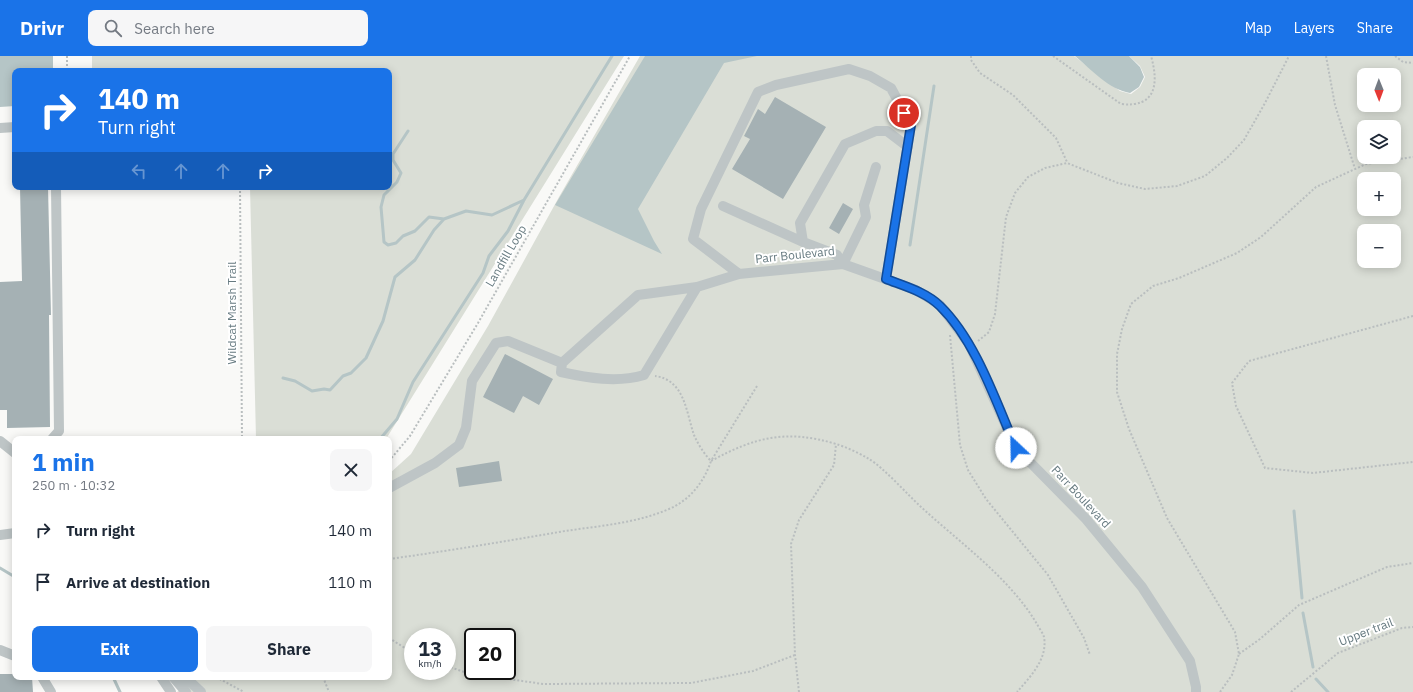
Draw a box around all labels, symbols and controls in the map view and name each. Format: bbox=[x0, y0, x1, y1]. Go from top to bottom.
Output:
search box bbox=[88, 10, 368, 46]
text: Drivr bbox=[20, 16, 64, 40]
icon: search bbox=[102, 17, 124, 39]
text: Search here bbox=[134, 19, 215, 38]
text: Map bbox=[1245, 19, 1272, 37]
text: Layers bbox=[1294, 19, 1335, 37]
text: Share bbox=[1357, 19, 1393, 37]
north arrow bbox=[1357, 68, 1401, 112]
map controls bbox=[1357, 68, 1401, 268]
text: 140 m bbox=[98, 80, 180, 117]
icon: right bbox=[32, 84, 84, 136]
pin bbox=[887, 96, 921, 130]
icon: arrive bbox=[893, 102, 915, 124]
text: Turn right bbox=[98, 116, 176, 139]
button: layers bbox=[1357, 120, 1401, 164]
icon: left bbox=[128, 160, 150, 182]
icon: ahead bbox=[170, 160, 192, 182]
icon: ahead bbox=[212, 160, 234, 182]
icon: right bbox=[254, 160, 276, 182]
button: + bbox=[1357, 172, 1401, 216]
street label: Landfill Loop bbox=[482, 222, 529, 289]
button: − bbox=[1357, 224, 1401, 268]
street label: Parr Boulevard bbox=[754, 243, 835, 266]
street label: Wildcat Marsh Trail bbox=[224, 262, 239, 364]
position arrow bbox=[995, 427, 1037, 469]
text: 1 min bbox=[32, 446, 95, 478]
button: close bbox=[330, 449, 372, 491]
street label: Parr Boulevard bbox=[1049, 462, 1114, 531]
text: 250 m · 10:32 bbox=[32, 477, 115, 494]
icon: right bbox=[32, 519, 54, 541]
text: Turn right bbox=[66, 521, 135, 540]
text: 140 m bbox=[328, 521, 372, 540]
icon: arrive bbox=[32, 571, 54, 593]
text: Arrive at destination bbox=[66, 573, 210, 592]
text: 110 m bbox=[328, 573, 372, 592]
street label: Upper trail bbox=[1336, 614, 1395, 649]
button: Exit bbox=[32, 626, 198, 672]
button: Share bbox=[206, 626, 372, 672]
speed limit sign: 20 bbox=[464, 628, 516, 680]
text: 13 bbox=[418, 635, 442, 662]
text: km/h bbox=[418, 657, 442, 670]

